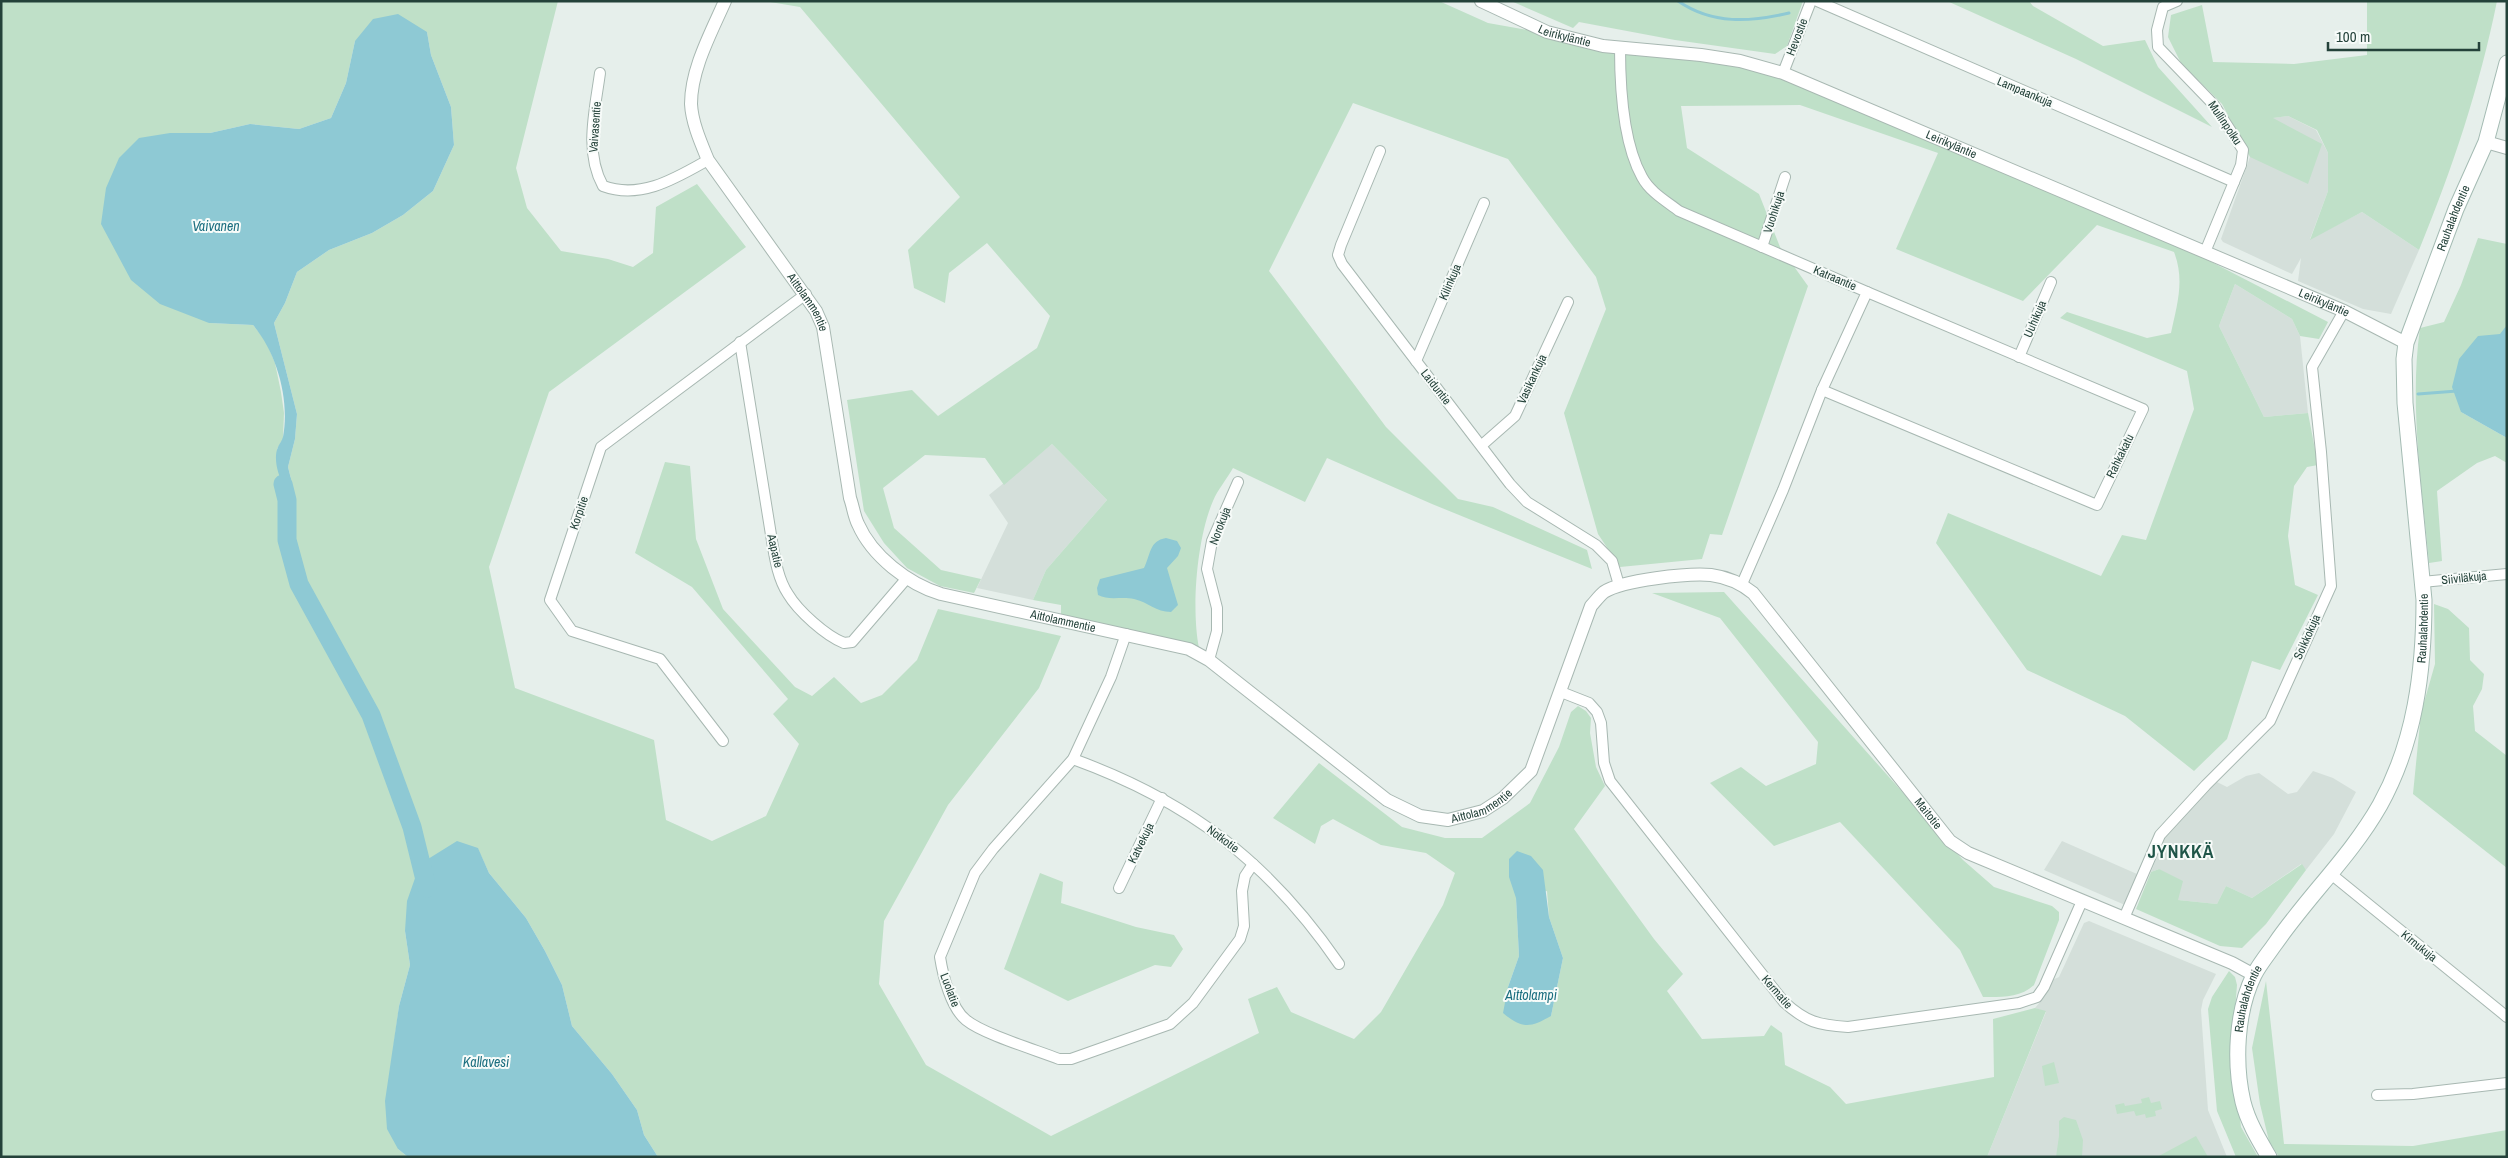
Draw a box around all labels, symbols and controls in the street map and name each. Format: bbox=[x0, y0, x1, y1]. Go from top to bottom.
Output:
street label: Hevostie bbox=[1783, 16, 1811, 58]
scale bar bbox=[2328, 20, 2479, 52]
street label: Leirikyläntie bbox=[1536, 21, 1593, 51]
text: 100 m bbox=[2336, 26, 2370, 47]
street label: Lampaankuja bbox=[1995, 73, 2056, 111]
street label: Mullinpolku bbox=[2204, 98, 2246, 148]
street label: Vaivasentie bbox=[585, 101, 605, 153]
street label: Leirikyläntie bbox=[1923, 127, 1979, 162]
street label: Rauhalahdentie bbox=[2433, 183, 2474, 253]
street label: Vuohikuja bbox=[1760, 188, 1788, 235]
water label: Vaivanen bbox=[192, 217, 240, 235]
street label: Kilinkuja bbox=[1435, 261, 1465, 303]
street label: Katraantie bbox=[1811, 262, 1859, 294]
street label: Aittolammentie bbox=[783, 269, 832, 332]
street label: Leirikyläntie bbox=[2296, 285, 2352, 321]
street label: Uuhikuja bbox=[2020, 298, 2050, 340]
street label: Vasikankuja bbox=[1514, 351, 1551, 406]
street label: Laiduntie bbox=[1417, 366, 1455, 408]
street label: Rahkakatu bbox=[2102, 431, 2138, 481]
street label: Korpitie bbox=[566, 494, 592, 532]
street label: Norokuja bbox=[1205, 504, 1235, 547]
street label: Aapatie bbox=[763, 532, 787, 569]
street label: Siiviläkuja bbox=[2441, 568, 2488, 588]
street label: Rauhalahdentie bbox=[2413, 593, 2432, 664]
street label: Aittolammentie bbox=[1028, 606, 1097, 636]
street label: Soikkokuja bbox=[2290, 611, 2324, 662]
street label: Aittolammentie bbox=[1448, 785, 1516, 827]
street label: Maitotie bbox=[1911, 795, 1946, 832]
street label: Katvekuja bbox=[1124, 820, 1158, 866]
street label: Notkotie bbox=[1204, 822, 1242, 856]
district label: JYNKKÄ bbox=[2148, 839, 2214, 864]
street label: Kirnukuja bbox=[2398, 927, 2441, 966]
street label: Rauhalahdentie bbox=[2231, 962, 2266, 1033]
street label: Luolatie bbox=[936, 971, 964, 1009]
street label: Kermatie bbox=[1758, 972, 1796, 1012]
water label: Aittolampi bbox=[1504, 986, 1558, 1004]
water label: Kallavesi bbox=[463, 1053, 510, 1071]

